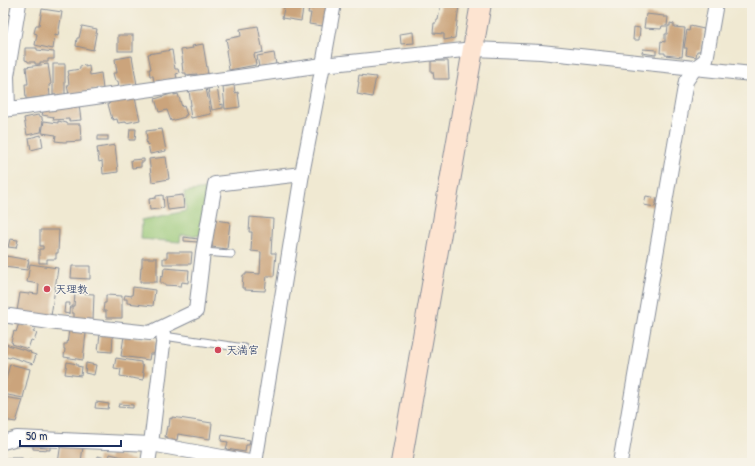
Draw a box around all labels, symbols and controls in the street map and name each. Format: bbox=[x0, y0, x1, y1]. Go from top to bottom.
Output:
place label: 天理教 bbox=[55, 282, 88, 296]
marker: 天理教 bbox=[42, 284, 52, 294]
place label: 天満宮 bbox=[226, 343, 259, 357]
marker: 天満宮 bbox=[213, 345, 223, 355]
scale bar bbox=[20, 422, 121, 448]
text: 50 m bbox=[26, 427, 47, 444]

